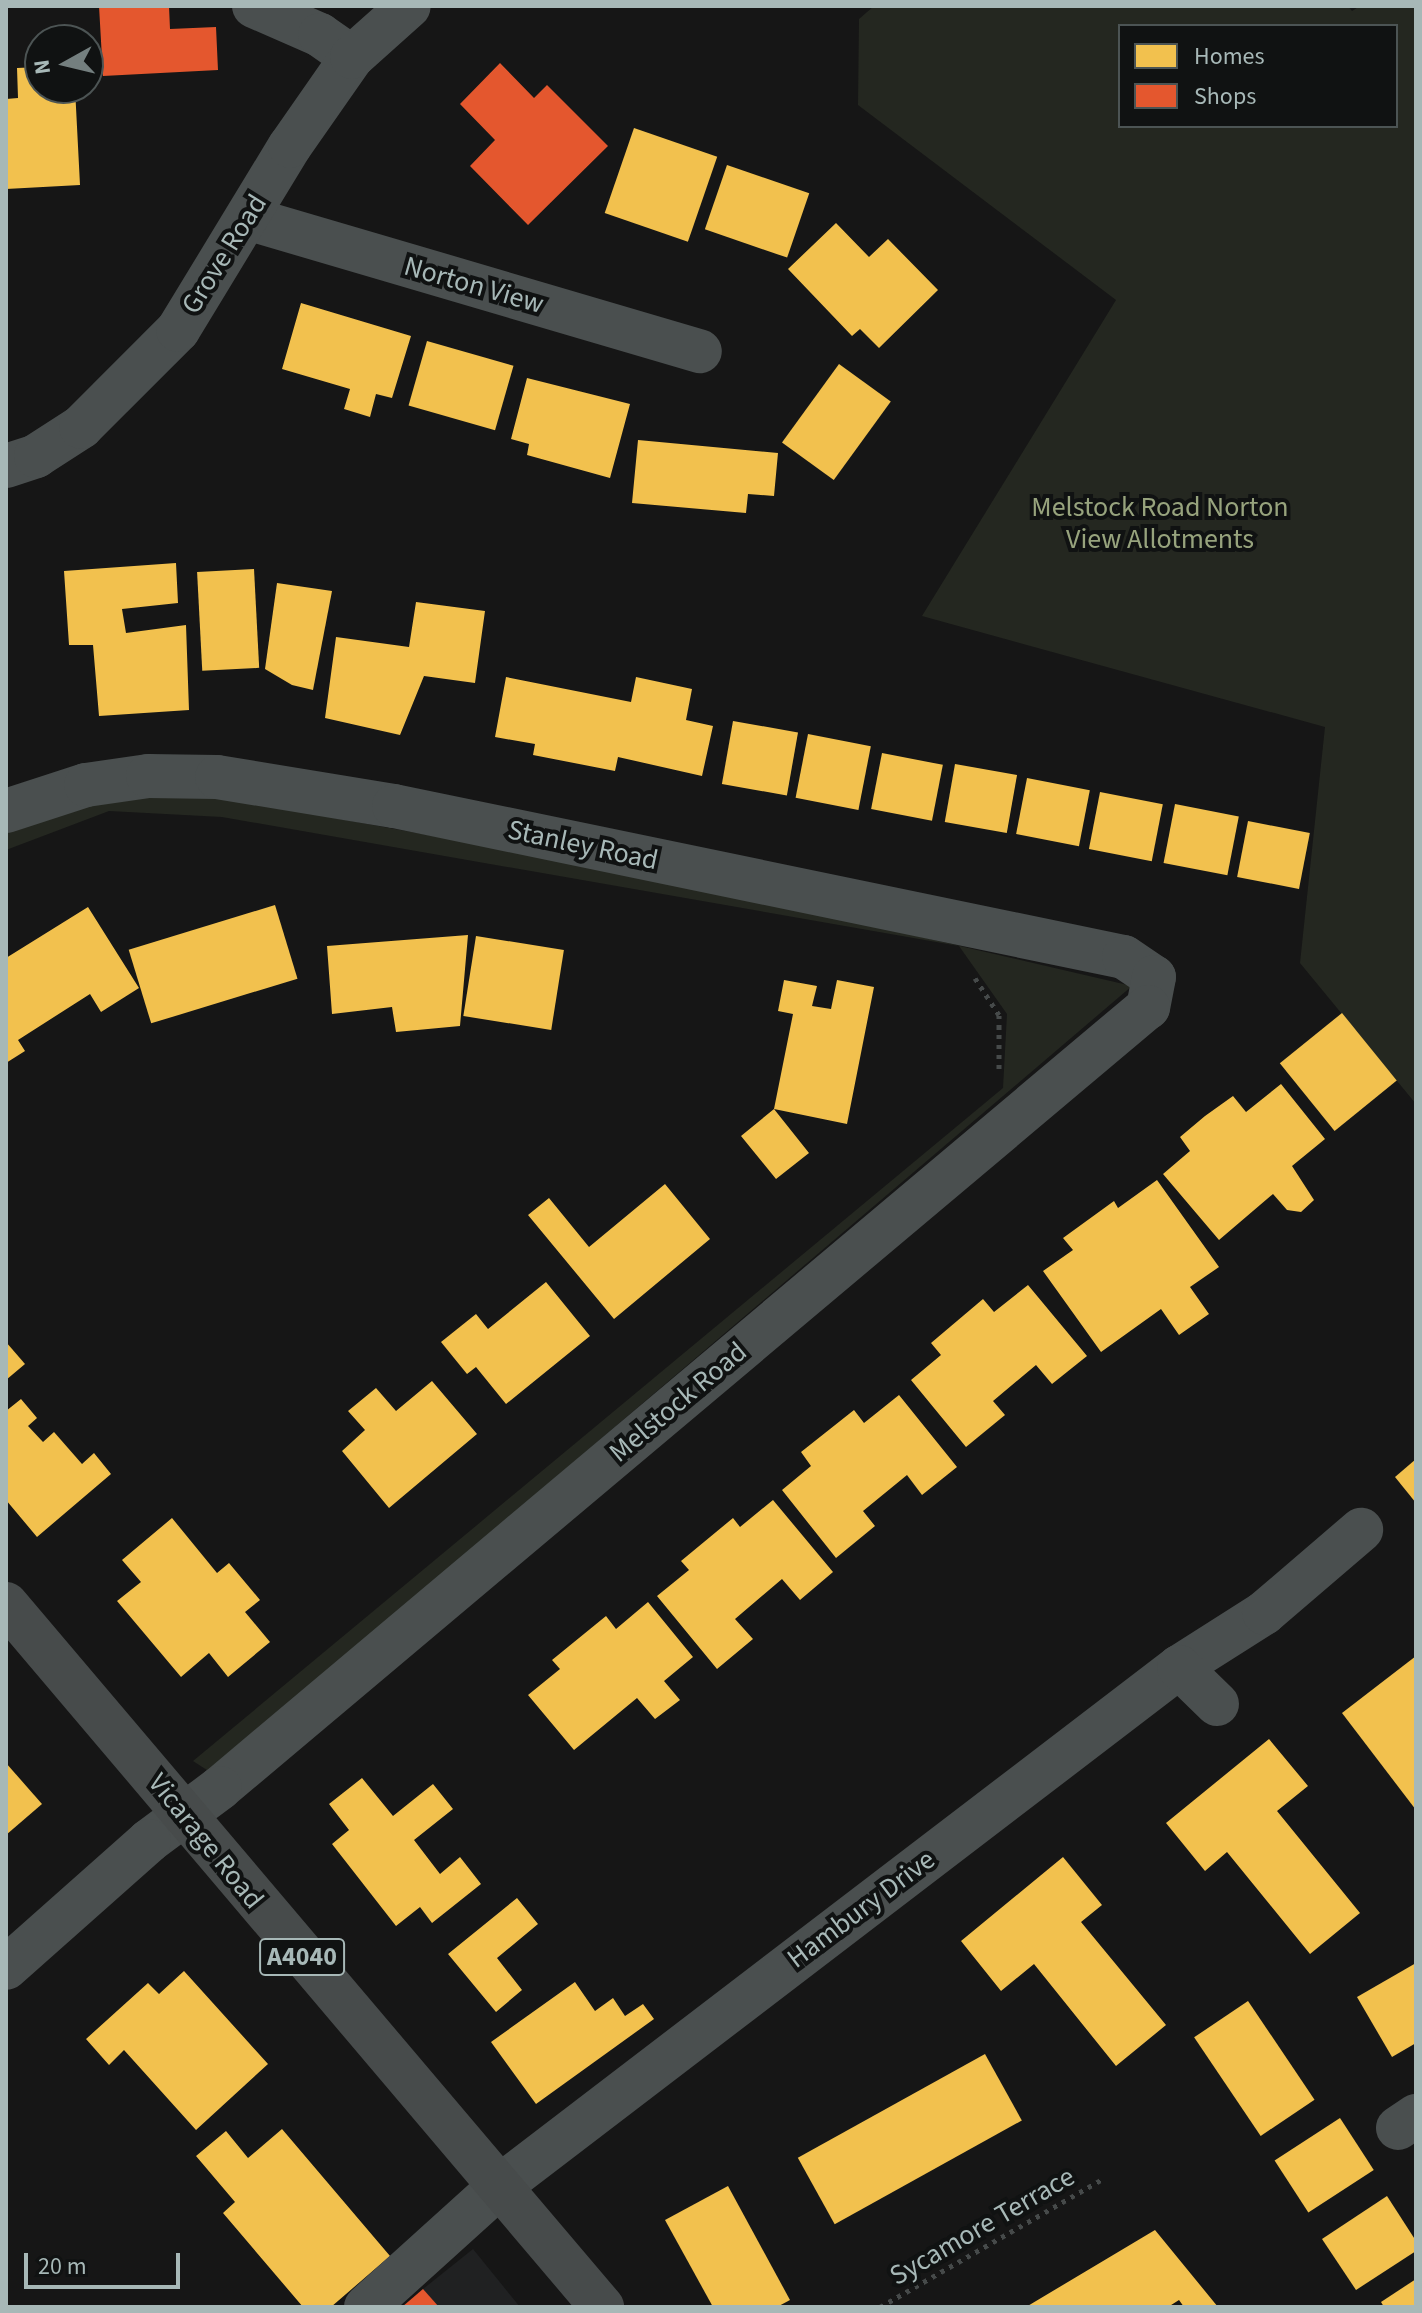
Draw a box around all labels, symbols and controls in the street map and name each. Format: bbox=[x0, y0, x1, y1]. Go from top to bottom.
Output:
north arrow bbox=[24, 24, 104, 104]
legend bbox=[1118, 24, 1398, 128]
text: Homes bbox=[1194, 39, 1265, 74]
text: N bbox=[25, 58, 59, 77]
text: Shops bbox=[1194, 79, 1256, 114]
street label: Grove Road bbox=[174, 188, 274, 320]
street label: Norton View bbox=[400, 249, 548, 321]
park label: Melstock Road Norton View Allotments bbox=[1031, 490, 1289, 556]
street label: Stanley Road bbox=[505, 813, 661, 877]
street label: Melstock Road bbox=[602, 1335, 754, 1469]
street label: Vicarage Road bbox=[141, 1767, 271, 1915]
street label: Hambury Drive bbox=[781, 1843, 941, 1975]
road number: A4040 bbox=[258, 1935, 346, 1979]
street label: Sycamore Terrace bbox=[884, 2159, 1080, 2293]
scale bar bbox=[28, 2237, 184, 2287]
text: 20 m bbox=[38, 2249, 87, 2284]

